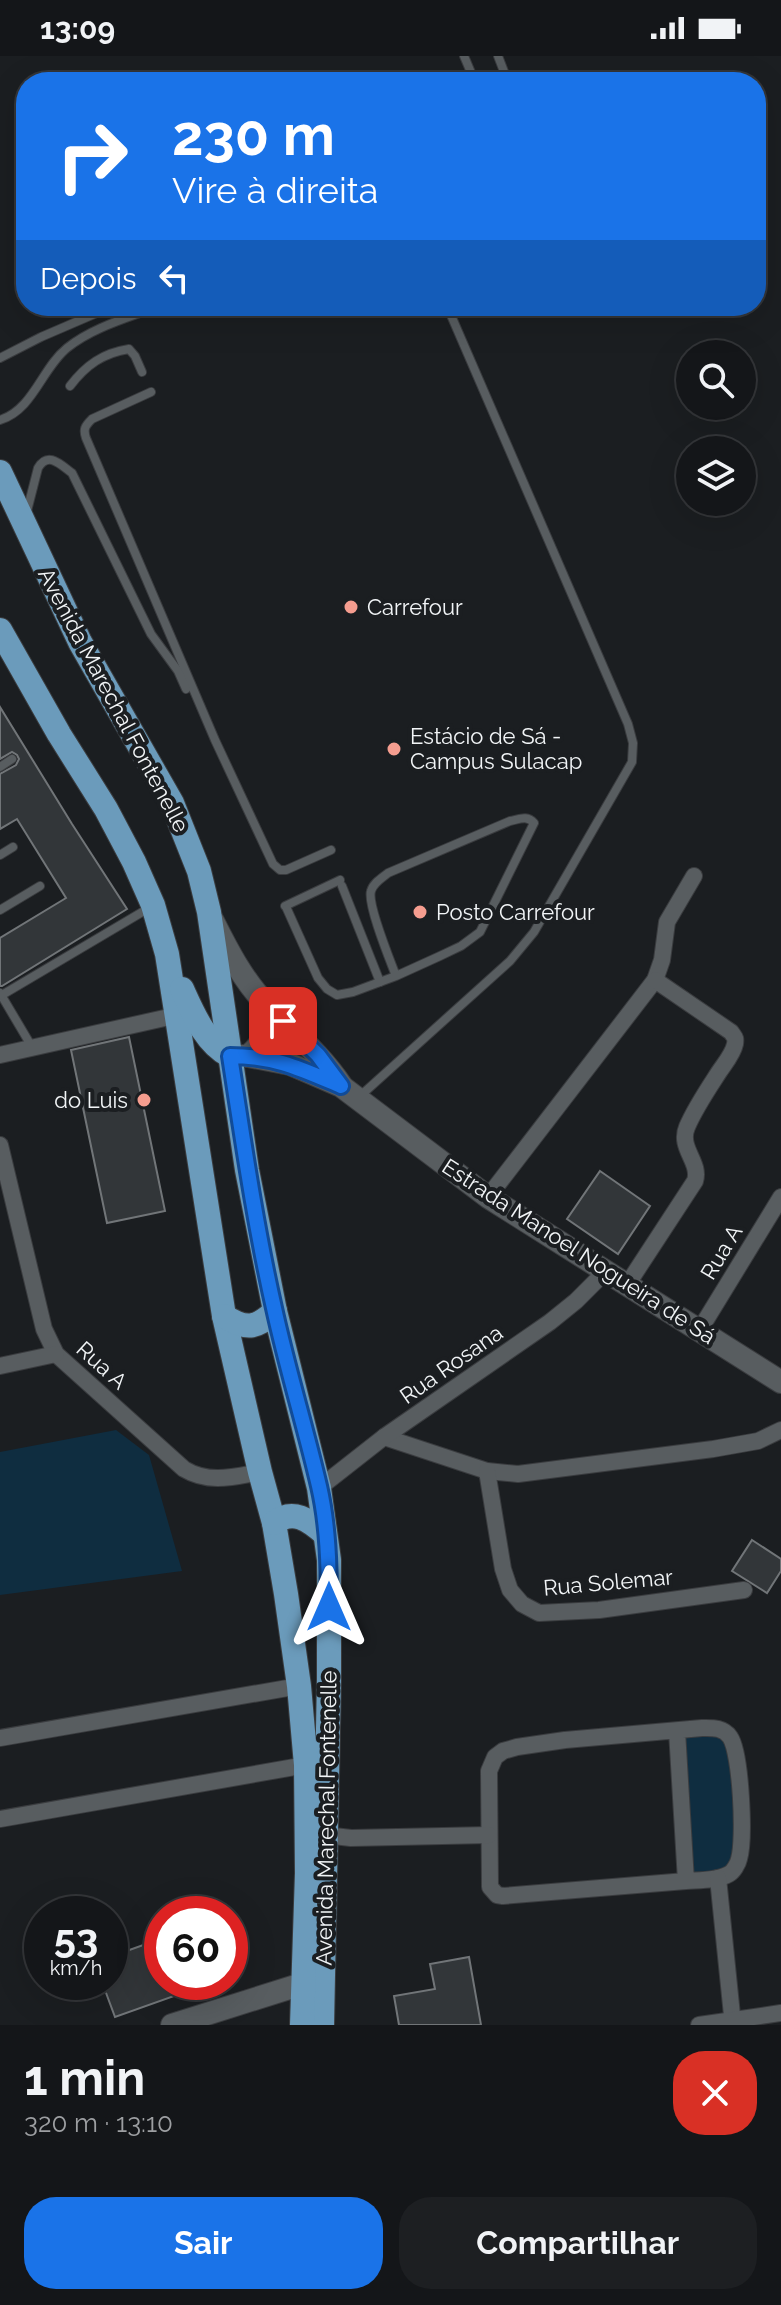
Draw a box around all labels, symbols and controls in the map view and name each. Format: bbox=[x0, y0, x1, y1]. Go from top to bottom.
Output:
text: 13:09 bbox=[40, 11, 115, 46]
text: 230 m bbox=[172, 102, 335, 168]
icon: right bbox=[40, 104, 144, 208]
text: Vire à direita bbox=[172, 169, 378, 211]
icon: left bbox=[152, 256, 196, 300]
text: Depois bbox=[40, 261, 136, 296]
map controls bbox=[676, 340, 756, 516]
button: search bbox=[676, 340, 756, 420]
button: layers bbox=[676, 436, 756, 516]
street label: Avenida Marechal Fontenelle bbox=[33, 564, 195, 837]
place label: Carrefour bbox=[367, 594, 463, 620]
marker: Carrefour bbox=[342, 598, 360, 616]
place label: Estácio de Sá - Campus Sulacap bbox=[410, 723, 582, 774]
marker: Estácio de Sá - Campus Sulacap bbox=[385, 740, 403, 758]
place label: Posto Carrefour bbox=[436, 899, 595, 925]
marker: Posto Carrefour bbox=[411, 903, 429, 921]
pin bbox=[249, 987, 317, 1055]
icon: arrive bbox=[261, 999, 305, 1043]
place label: do Luis bbox=[54, 1087, 128, 1113]
marker: do Luis bbox=[135, 1091, 153, 1109]
street label: Estrada Manoel Nogueira de Sá bbox=[438, 1153, 720, 1349]
street label: Rua A bbox=[695, 1220, 747, 1284]
street label: Rua Rosana bbox=[395, 1319, 507, 1409]
street label: Rua A bbox=[71, 1336, 133, 1395]
street label: Rua Solemar bbox=[542, 1563, 674, 1601]
position arrow bbox=[287, 1565, 371, 1649]
street label: Avenida Marechal Fontenelle bbox=[310, 1670, 342, 1966]
speed limit sign: 60 bbox=[144, 1896, 248, 2000]
text: 53 bbox=[54, 1914, 98, 1961]
text: km/h bbox=[50, 1956, 102, 1980]
text: 1 min bbox=[24, 2050, 145, 2106]
button: close bbox=[673, 2051, 757, 2135]
text: 320 m · 13:10 bbox=[24, 2108, 173, 2138]
button: Sair bbox=[24, 2197, 383, 2289]
button: Compartilhar bbox=[399, 2197, 757, 2289]

